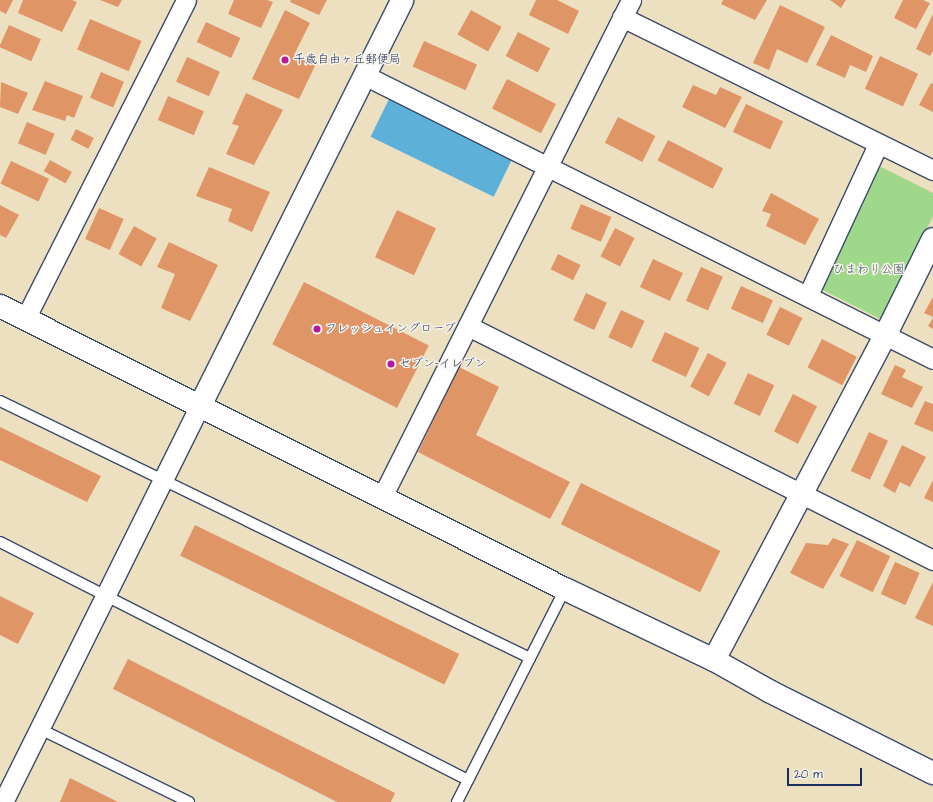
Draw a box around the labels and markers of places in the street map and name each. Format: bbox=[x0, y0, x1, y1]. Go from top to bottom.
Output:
place label: 千歳自由ヶ丘郵便局 bbox=[293, 53, 401, 67]
marker: 千歳自由ヶ丘郵便局 bbox=[280, 55, 290, 65]
place label: フレッシュイングローブ bbox=[325, 322, 457, 336]
marker: フレッシュイングローブ bbox=[312, 324, 322, 334]
place label: セブン-イレブン bbox=[399, 357, 487, 371]
marker: セブン-イレブン bbox=[386, 359, 396, 369]

